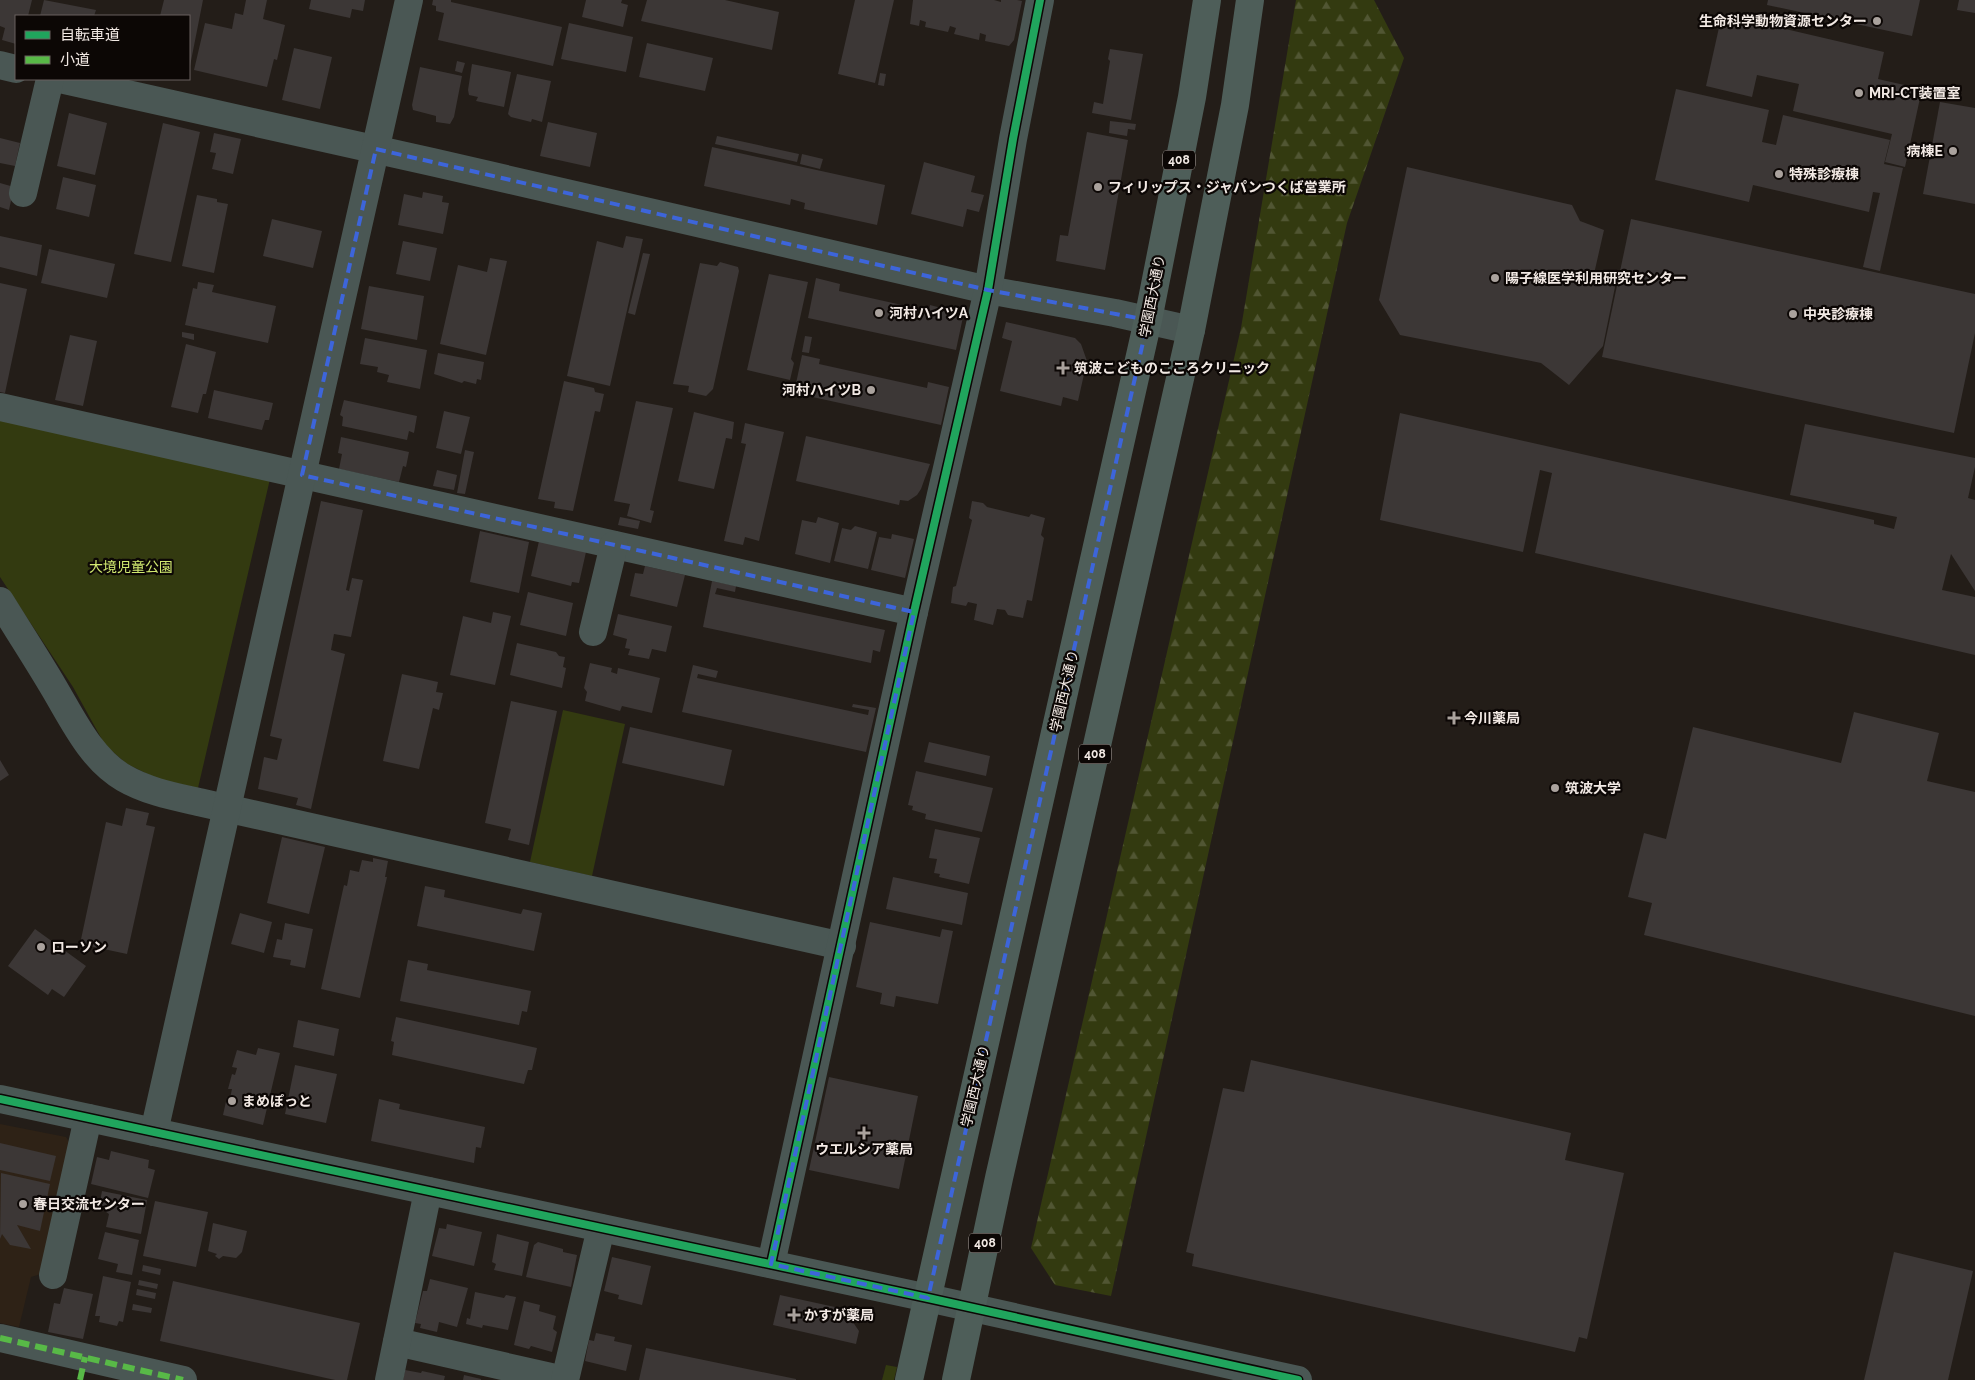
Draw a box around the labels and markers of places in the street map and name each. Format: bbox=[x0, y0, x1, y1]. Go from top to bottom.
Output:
place label: 生命科学動物資源センター bbox=[1699, 13, 1867, 29]
marker: 生命科学動物資源センター bbox=[1871, 15, 1883, 27]
place label: MRI-CT装置室 bbox=[1869, 85, 1961, 101]
marker: MRI-CT装置室 bbox=[1853, 87, 1865, 99]
place label: 病棟E bbox=[1907, 143, 1943, 159]
marker: 病棟E bbox=[1947, 145, 1959, 157]
place label: 特殊診療棟 bbox=[1789, 166, 1859, 182]
marker: 特殊診療棟 bbox=[1773, 168, 1785, 180]
place label: フィリップス・ジャパンつくば営業所 bbox=[1108, 179, 1346, 195]
marker: フィリップス・ジャパンつくば営業所 bbox=[1092, 181, 1104, 193]
place label: 陽子線医学利用研究センター bbox=[1505, 270, 1687, 286]
marker: 陽子線医学利用研究センター bbox=[1489, 272, 1501, 284]
place label: 河村ハイツA bbox=[889, 305, 969, 321]
place label: 中央診療棟 bbox=[1803, 306, 1873, 322]
marker: 河村ハイツA bbox=[873, 307, 885, 319]
marker: 中央診療棟 bbox=[1787, 308, 1799, 320]
place label: 筑波こどものこころクリニック bbox=[1074, 360, 1270, 376]
marker: 筑波こどものこころクリニック bbox=[1056, 361, 1070, 375]
place label: 河村ハイツB bbox=[782, 382, 861, 398]
marker: 河村ハイツB bbox=[865, 384, 877, 396]
place label: 今川薬局 bbox=[1464, 710, 1520, 726]
marker: 今川薬局 bbox=[1448, 712, 1460, 724]
place label: 筑波大学 bbox=[1565, 780, 1621, 796]
marker: 筑波大学 bbox=[1549, 782, 1561, 794]
place label: ローソン bbox=[51, 939, 107, 955]
marker: ローソン bbox=[35, 941, 47, 953]
place label: まめぽっと bbox=[242, 1093, 312, 1109]
marker: まめぽっと bbox=[226, 1095, 238, 1107]
marker: ウエルシア薬局 bbox=[858, 1127, 870, 1139]
place label: ウエルシア薬局 bbox=[815, 1141, 913, 1157]
place label: 春日交流センター bbox=[33, 1196, 145, 1212]
marker: 春日交流センター bbox=[17, 1198, 29, 1210]
place label: かすが薬局 bbox=[804, 1307, 874, 1323]
marker: かすが薬局 bbox=[788, 1309, 800, 1321]

